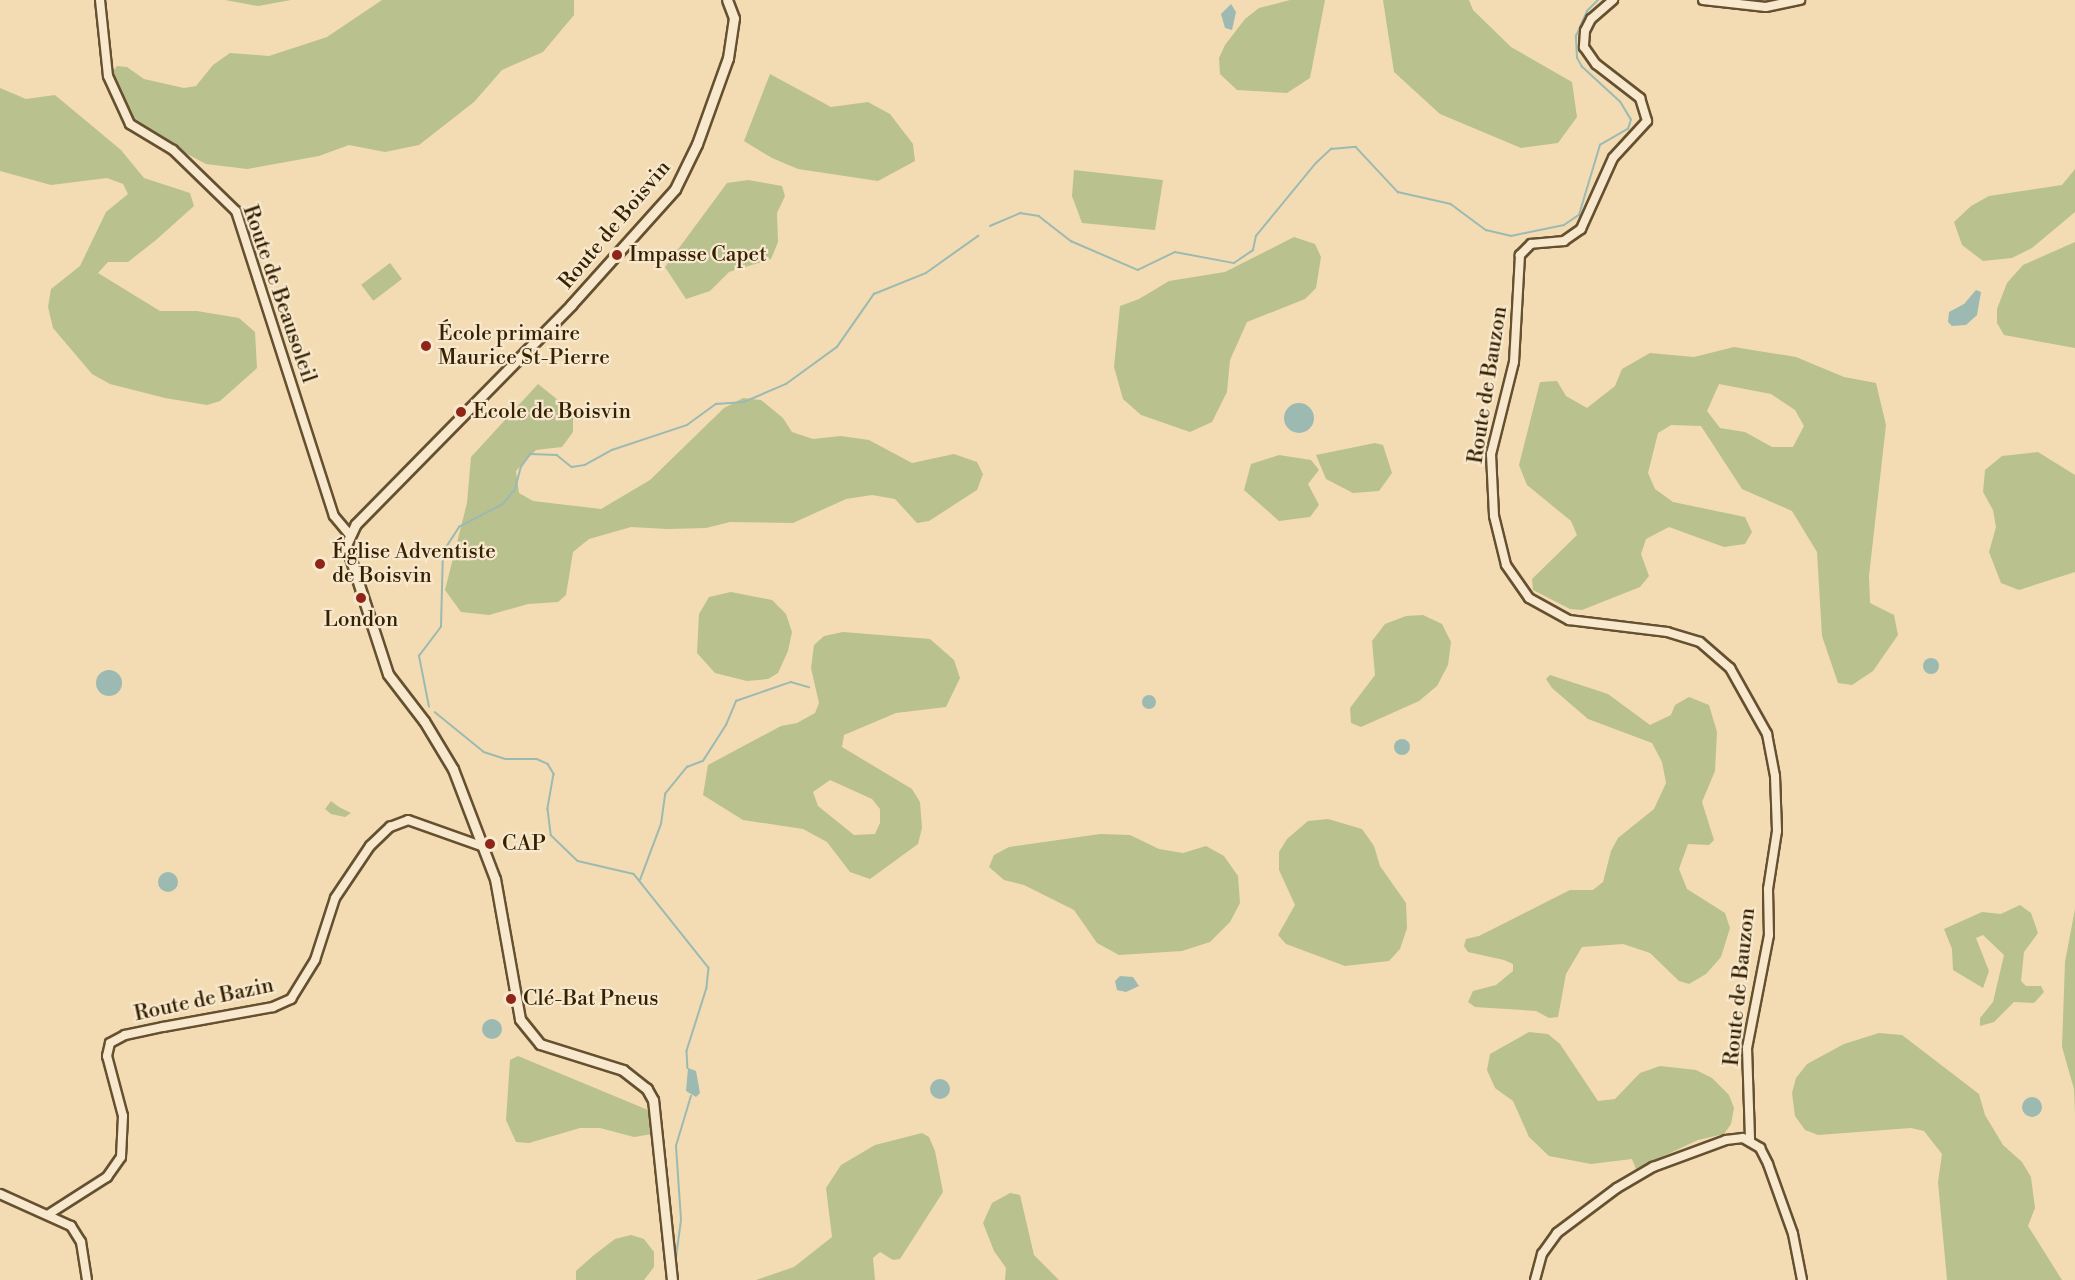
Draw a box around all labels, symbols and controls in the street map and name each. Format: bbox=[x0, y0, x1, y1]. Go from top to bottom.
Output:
street label: Route de Boisvin bbox=[554, 156, 676, 294]
street label: Route de Beausoleil bbox=[237, 202, 321, 386]
place label: Impasse Capet bbox=[629, 242, 767, 268]
marker: Impasse Capet bbox=[610, 248, 624, 262]
street label: Route de Bauzon bbox=[1463, 305, 1513, 465]
place label: École primaire Maurice St-Pierre bbox=[438, 321, 610, 371]
marker: École primaire Maurice St-Pierre bbox=[419, 339, 433, 353]
place label: Ecole de Boisvin bbox=[473, 399, 631, 425]
marker: Ecole de Boisvin bbox=[454, 405, 468, 419]
place label: Église Adventiste de Boisvin bbox=[332, 539, 496, 589]
marker: Église Adventiste de Boisvin bbox=[313, 557, 327, 571]
marker: London bbox=[354, 591, 368, 605]
place label: London bbox=[324, 607, 398, 633]
place label: CAP bbox=[502, 831, 546, 857]
marker: CAP bbox=[483, 837, 497, 851]
street label: Route de Bauzon bbox=[1719, 907, 1761, 1067]
street label: Route de Bazin bbox=[132, 973, 276, 1027]
place label: Clé-Bat Pneus bbox=[523, 986, 658, 1012]
marker: Clé-Bat Pneus bbox=[504, 992, 518, 1006]

